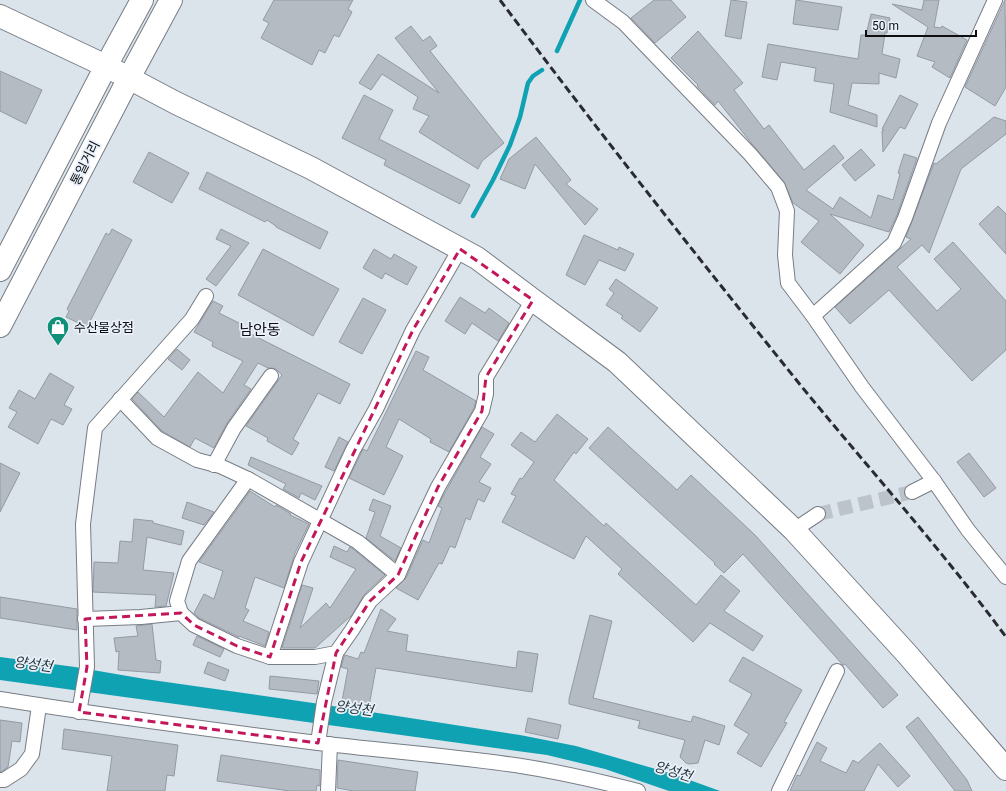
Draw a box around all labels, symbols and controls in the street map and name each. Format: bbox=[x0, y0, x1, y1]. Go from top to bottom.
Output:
scale bar bbox=[866, 12, 976, 38]
text: 50 m bbox=[872, 19, 899, 33]
street label: 통일거리 bbox=[67, 138, 103, 188]
shop icon: 수산물상점 bbox=[45, 314, 71, 347]
place label: 수산물상점 bbox=[74, 320, 134, 335]
district label: 남안동 bbox=[239, 321, 281, 339]
water label: 양성천 bbox=[13, 653, 54, 675]
water label: 양성천 bbox=[334, 697, 375, 719]
water label: 양성천 bbox=[652, 758, 695, 785]

